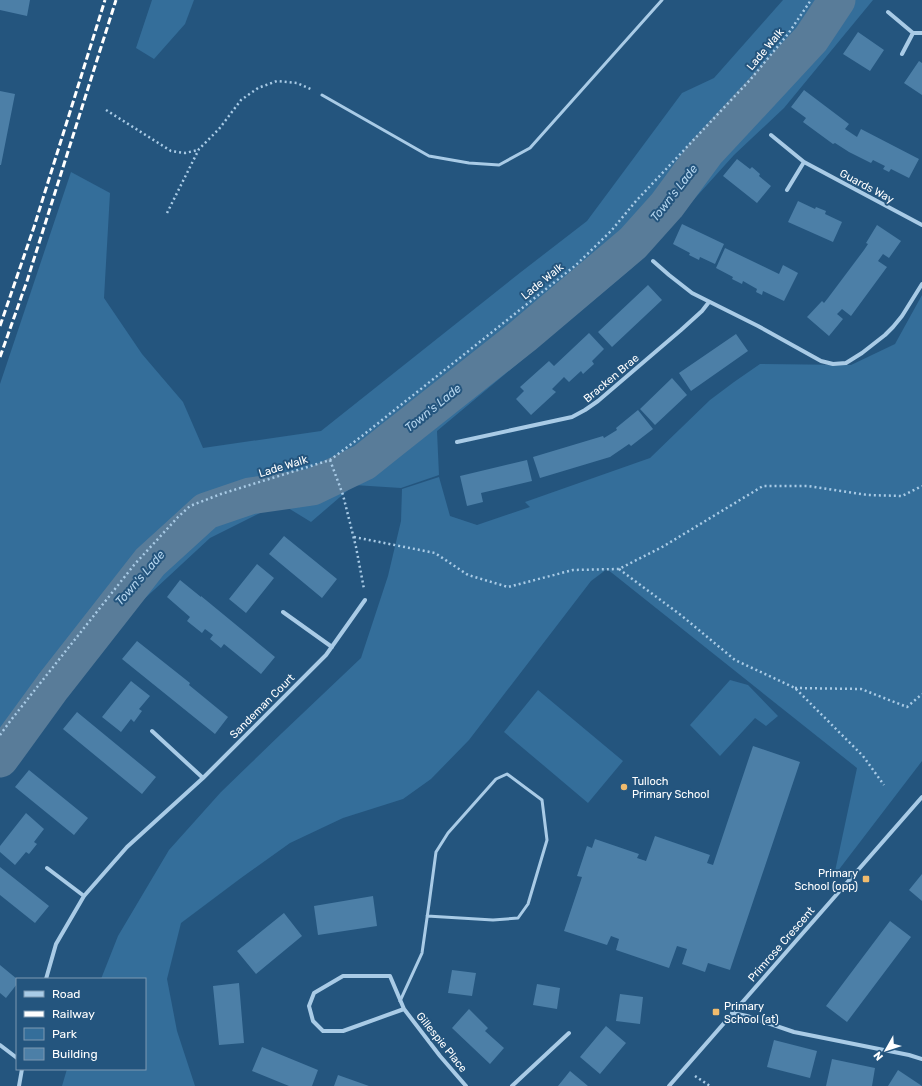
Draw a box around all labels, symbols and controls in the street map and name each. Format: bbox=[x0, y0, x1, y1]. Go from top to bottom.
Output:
street label: Lade Walk bbox=[744, 26, 787, 73]
water label: Town's Lade bbox=[648, 162, 701, 224]
street label: Guards Way bbox=[837, 167, 896, 206]
street label: Lade Walk bbox=[519, 260, 566, 302]
street label: Bracken Brae bbox=[581, 351, 642, 405]
water label: Town's Lade bbox=[402, 381, 464, 435]
street label: Lade Walk bbox=[257, 453, 309, 480]
water label: Town's Lade bbox=[112, 547, 168, 608]
street label: Sandeman Court bbox=[227, 671, 298, 741]
place label: Tulloch Primary School bbox=[632, 775, 709, 801]
marker: Tulloch Primary School bbox=[619, 782, 629, 792]
place label: Primary School (opp) bbox=[795, 867, 858, 893]
marker: Primary School (opp) bbox=[861, 874, 871, 884]
street label: Primrose Crescent bbox=[745, 904, 818, 984]
legend bbox=[16, 978, 146, 1070]
text: Road bbox=[52, 987, 80, 1001]
place label: Primary School (at) bbox=[724, 1000, 779, 1026]
text: Railway bbox=[52, 1007, 95, 1021]
marker: Primary School (at) bbox=[711, 1007, 721, 1017]
street label: Gillespie Place bbox=[413, 1010, 470, 1075]
text: Park bbox=[52, 1027, 78, 1041]
north arrow bbox=[866, 1030, 906, 1070]
text: Building bbox=[52, 1047, 98, 1061]
text: N bbox=[871, 1049, 886, 1063]

